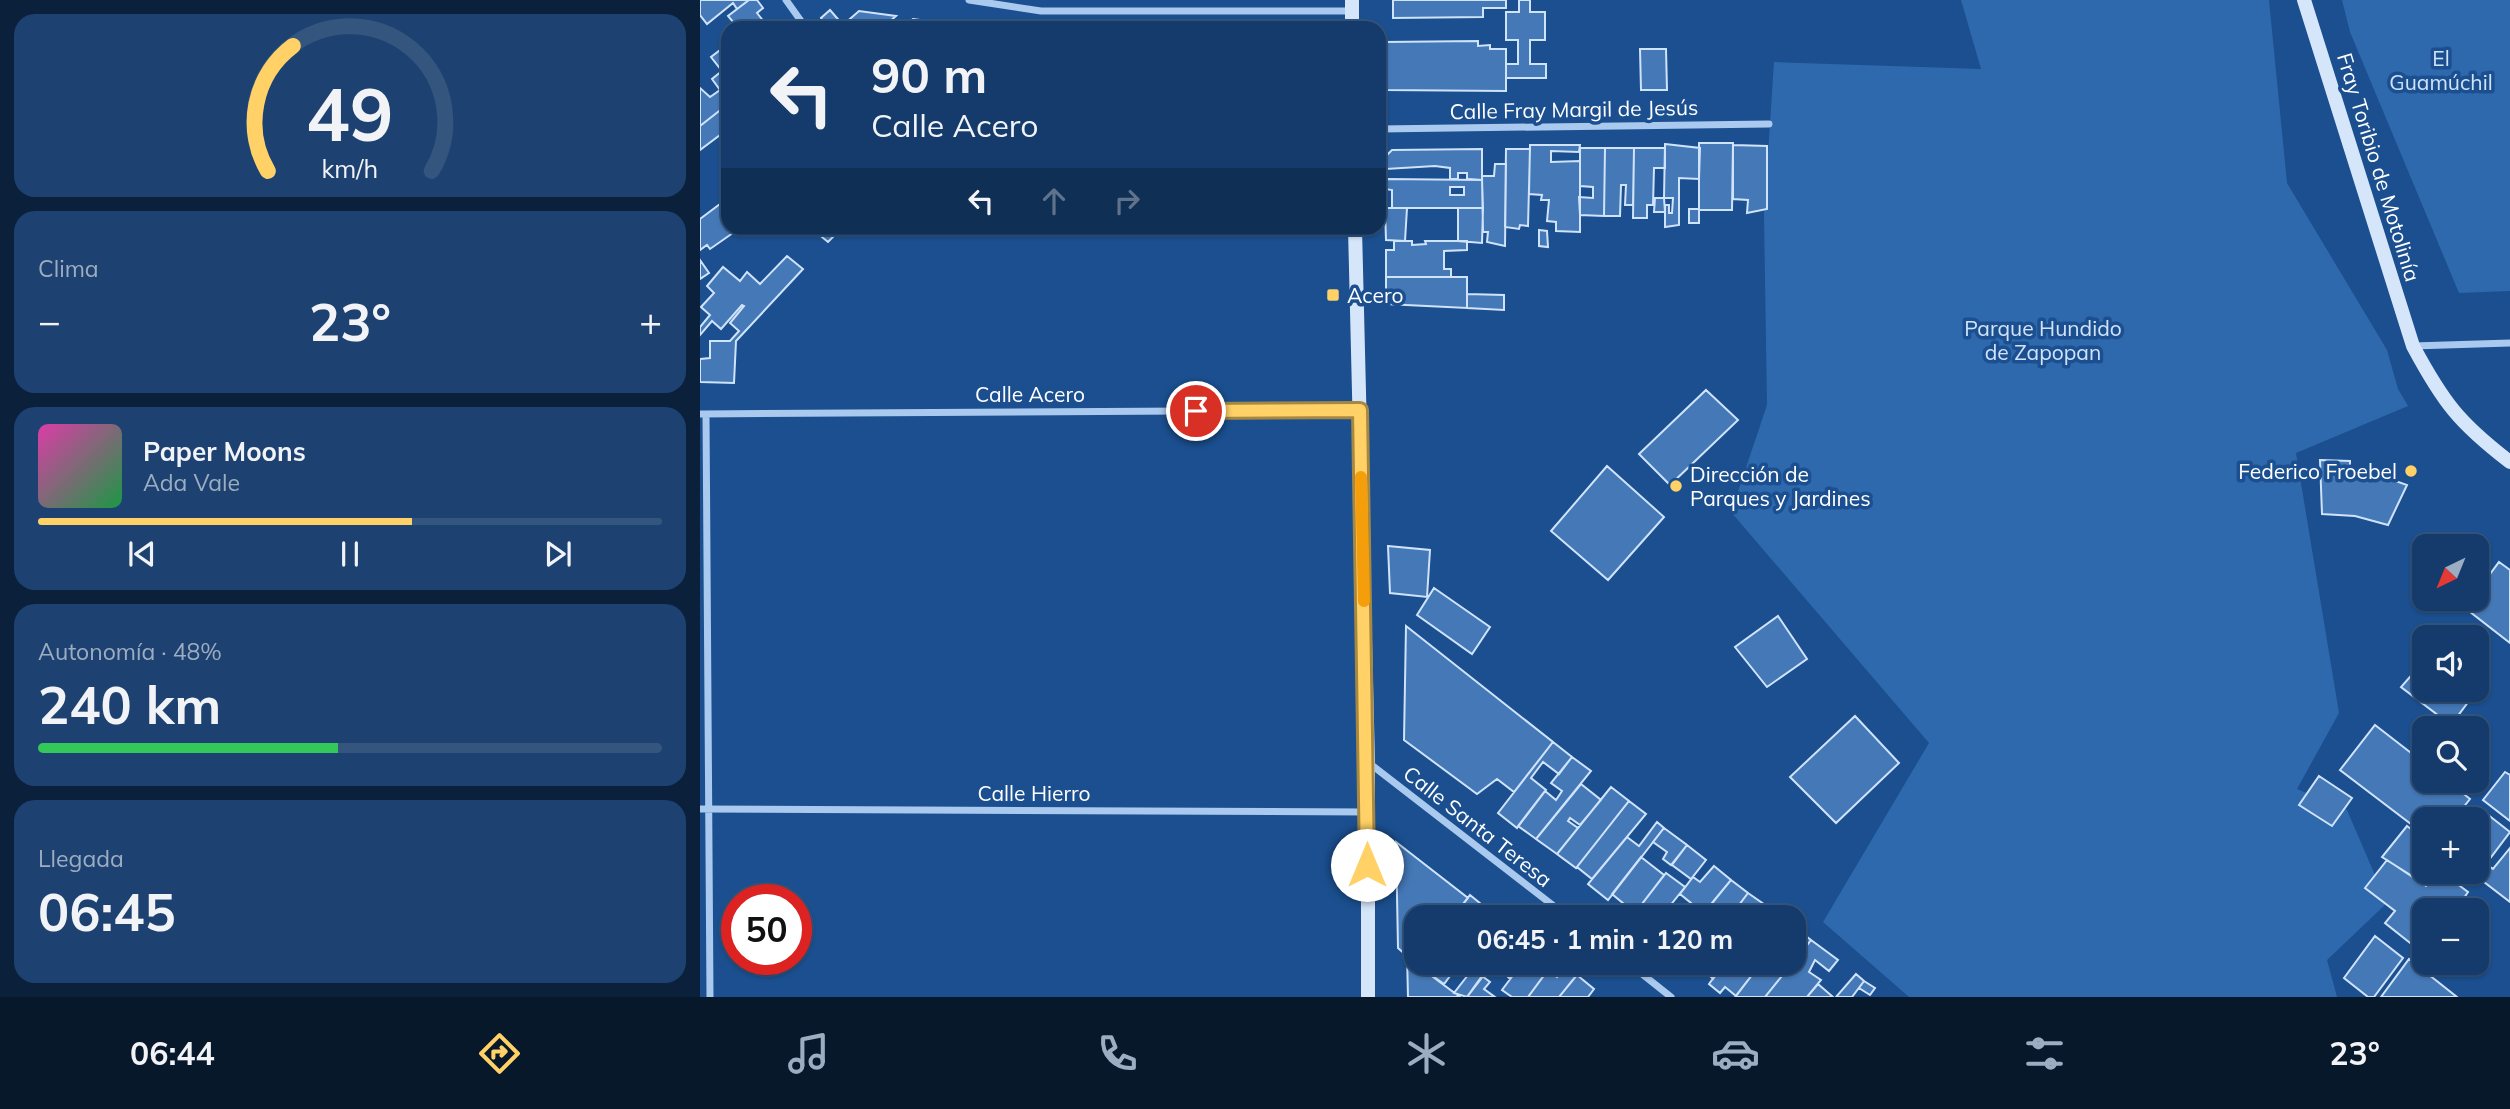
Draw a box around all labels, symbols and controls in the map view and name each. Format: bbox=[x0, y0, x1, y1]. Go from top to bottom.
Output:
text: 90 m bbox=[871, 44, 987, 105]
park label: El Guamúchil bbox=[2389, 45, 2493, 95]
icon: left bbox=[756, 49, 847, 140]
street label: Fray Toribio de Motolinía bbox=[2332, 50, 2426, 284]
text: 49 bbox=[306, 69, 394, 160]
street label: Calle Fray Margil de Jesús bbox=[1449, 94, 1699, 124]
text: Calle Acero bbox=[871, 105, 1039, 145]
text: km/h bbox=[322, 153, 378, 184]
icon: left bbox=[962, 182, 1000, 220]
icon: ahead bbox=[1035, 182, 1073, 220]
icon: right bbox=[1108, 182, 1146, 220]
text: Clima bbox=[38, 254, 99, 283]
place label: Acero bbox=[1347, 282, 1403, 308]
marker: Acero bbox=[1325, 287, 1341, 303]
text: 23° bbox=[309, 289, 391, 354]
text: − bbox=[38, 297, 61, 345]
text: + bbox=[639, 297, 662, 345]
park label: Parque Hundido de Zapopan bbox=[1964, 315, 2122, 365]
street label: Calle Acero bbox=[975, 381, 1085, 407]
pin bbox=[1166, 381, 1226, 441]
icon: arrive bbox=[1177, 392, 1215, 430]
text: Paper Moons bbox=[143, 435, 306, 468]
place label: Federico Froebel bbox=[2238, 458, 2397, 484]
place label: Dirección de Parques y Jardines bbox=[1690, 461, 1871, 511]
marker: Federico Froebel bbox=[2403, 463, 2419, 479]
text: Ada Vale bbox=[143, 468, 240, 497]
marker: Dirección de Parques y Jardines bbox=[1668, 478, 1684, 494]
north arrow bbox=[2412, 534, 2488, 611]
map controls bbox=[2412, 534, 2489, 975]
icon: previous bbox=[123, 535, 161, 573]
icon: pause bbox=[331, 535, 369, 573]
icon: next bbox=[539, 535, 577, 573]
button: sound bbox=[2412, 625, 2489, 702]
text: Autonomía · 48% bbox=[38, 637, 222, 666]
text: 240 km bbox=[38, 672, 221, 737]
button: search bbox=[2412, 716, 2489, 793]
street label: Calle Santa Teresa bbox=[1399, 760, 1557, 892]
street label: Calle Hierro bbox=[977, 780, 1091, 806]
button: + bbox=[2412, 807, 2489, 884]
position arrow bbox=[1330, 828, 1404, 902]
text: Llegada bbox=[38, 844, 124, 873]
text: 06:45 bbox=[38, 879, 176, 944]
speed limit sign: 50 bbox=[721, 884, 812, 975]
button: − bbox=[2412, 898, 2489, 975]
text: 06:45 · 1 min · 120 m bbox=[1477, 923, 1733, 956]
icon: directions bbox=[475, 1029, 524, 1078]
icon: music bbox=[784, 1029, 833, 1078]
icon: phone bbox=[1093, 1029, 1142, 1078]
icon: climate bbox=[1402, 1029, 1451, 1078]
icon: car bbox=[1711, 1029, 1760, 1078]
icon: filters bbox=[2020, 1029, 2069, 1078]
text: 06:44 bbox=[130, 1033, 215, 1073]
text: 23° bbox=[2329, 1033, 2380, 1073]

